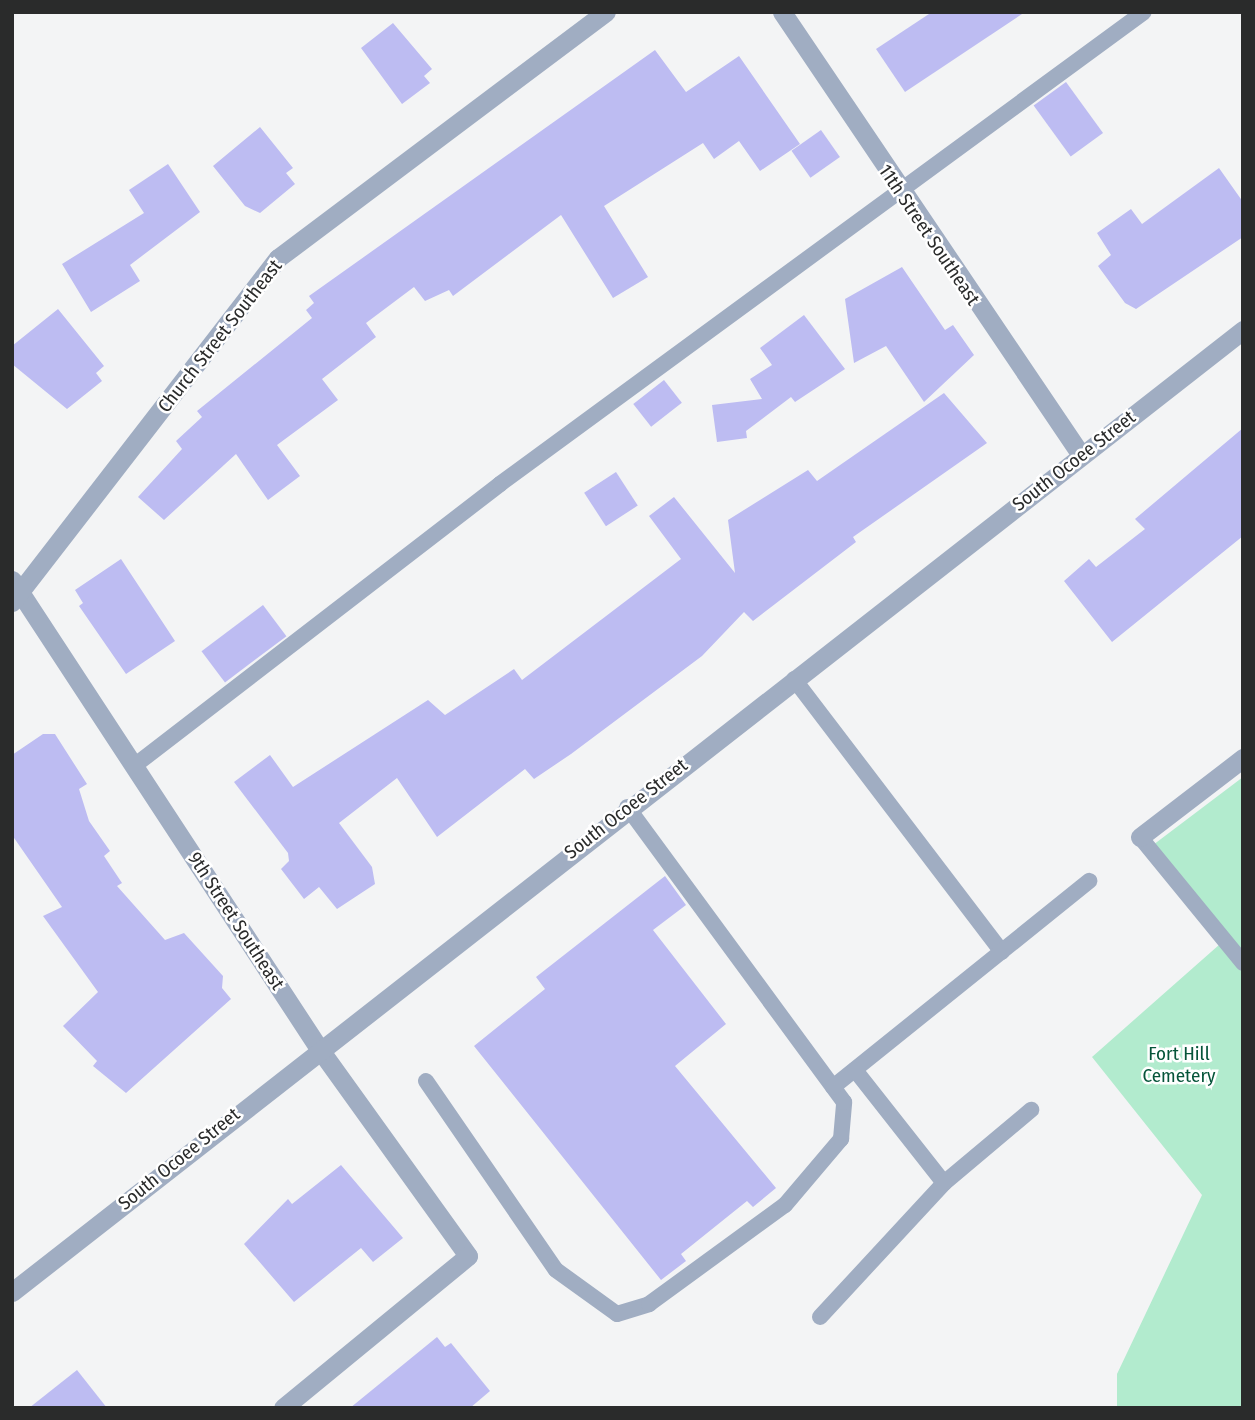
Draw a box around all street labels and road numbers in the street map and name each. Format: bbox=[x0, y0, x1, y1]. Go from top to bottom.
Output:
street label: 11th Street Southeast bbox=[873, 160, 985, 310]
street label: Church Street Southeast bbox=[153, 255, 287, 417]
street label: South Ocoee Street bbox=[1008, 406, 1140, 516]
street label: South Ocoee Street bbox=[560, 754, 692, 864]
street label: 9th Street Southeast bbox=[183, 848, 289, 994]
street label: South Ocoee Street bbox=[114, 1103, 244, 1215]

